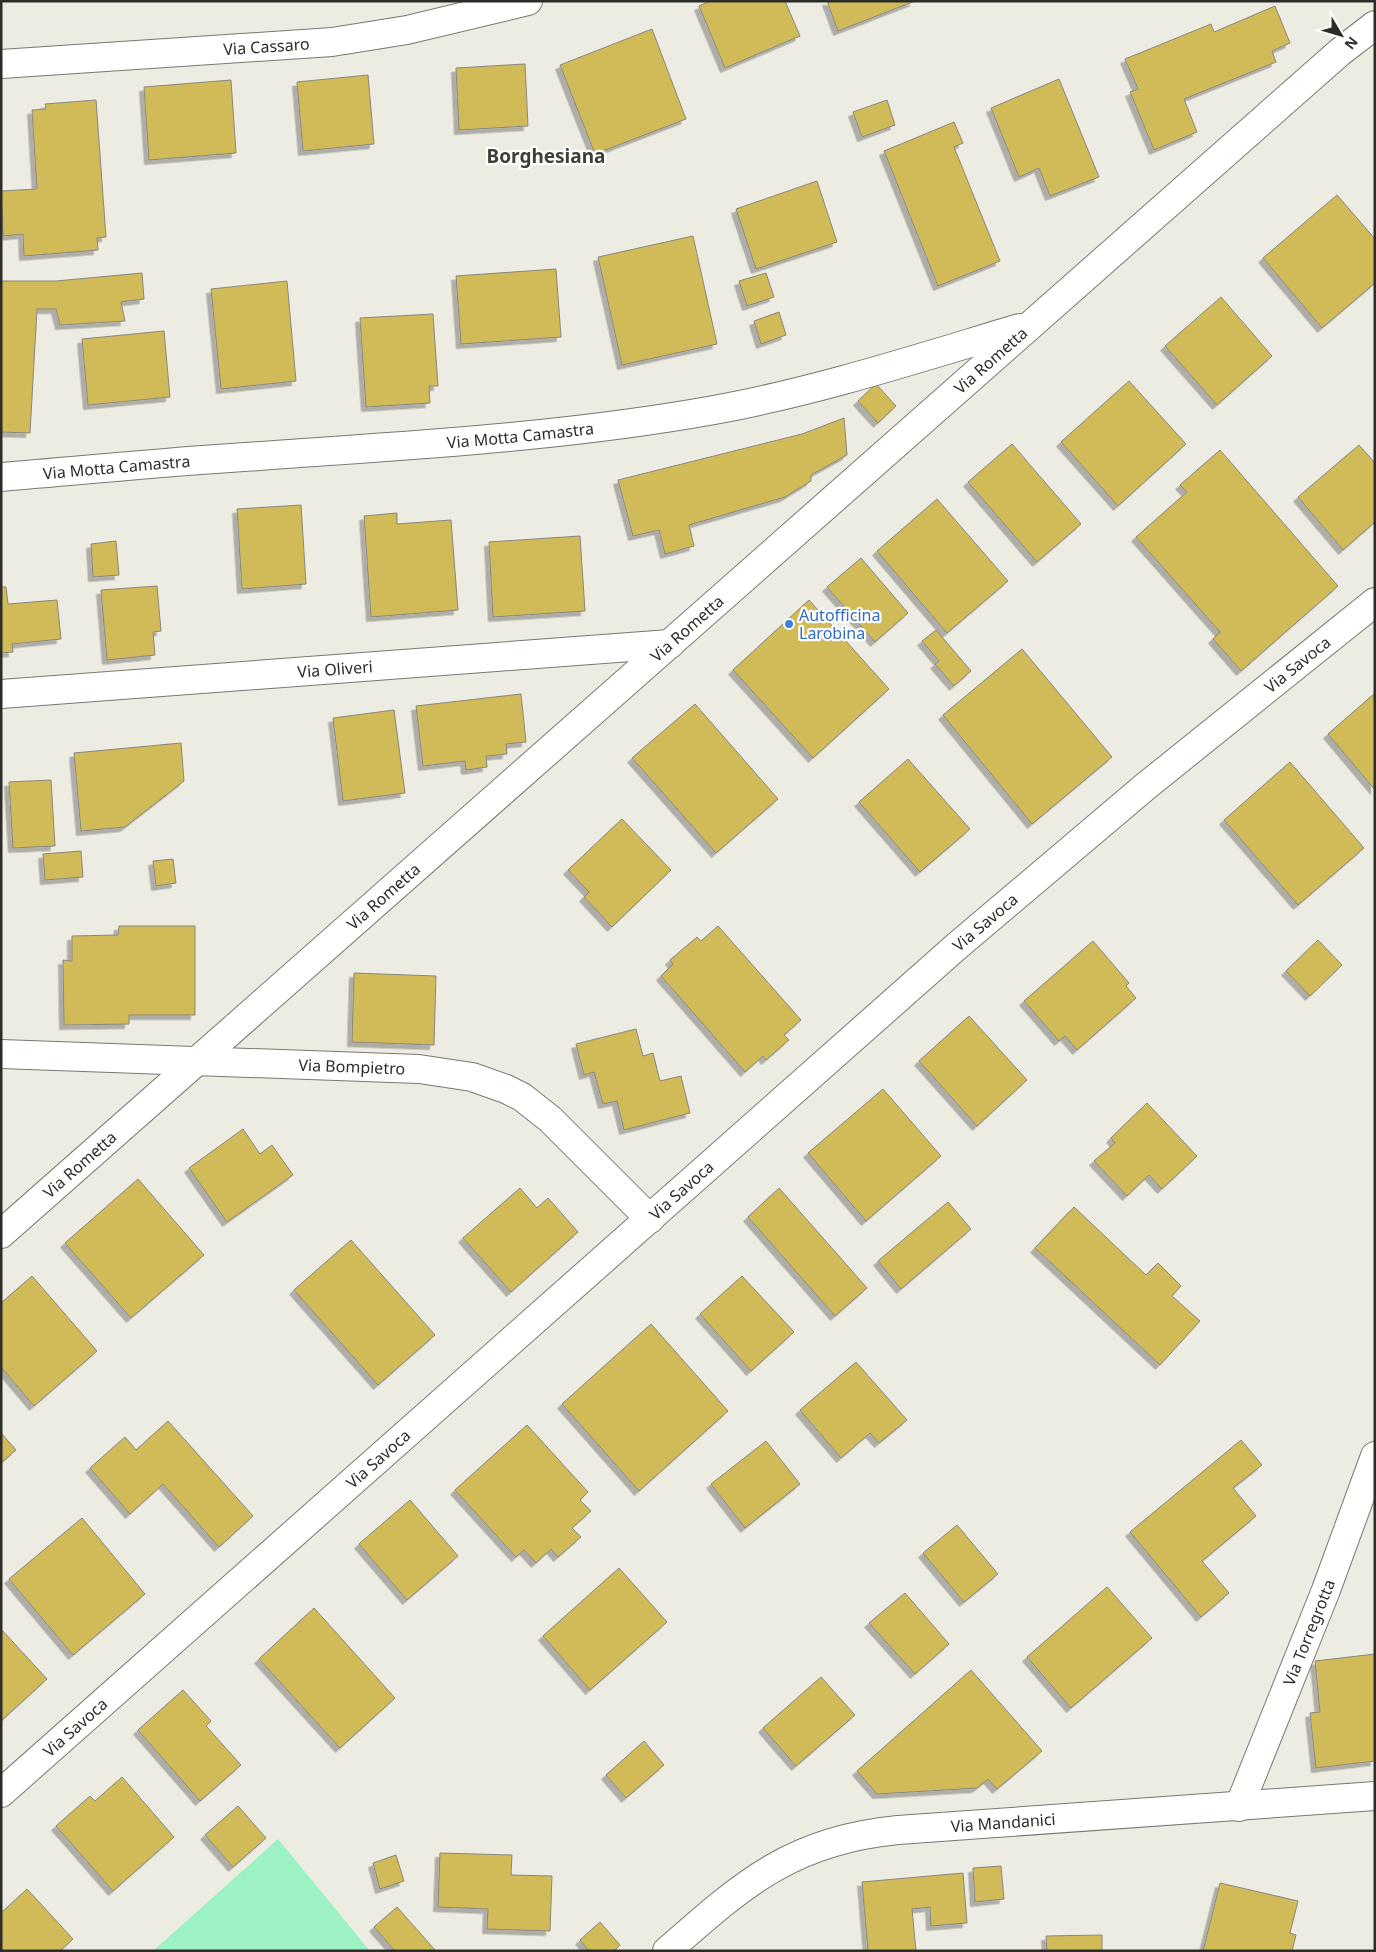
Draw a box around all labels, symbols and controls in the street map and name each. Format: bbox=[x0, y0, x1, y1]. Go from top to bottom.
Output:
north arrow bbox=[1316, 10, 1366, 60]
street label: Via Cassaro bbox=[223, 33, 310, 60]
text: N bbox=[1341, 33, 1363, 54]
district label: Borghesiana bbox=[487, 143, 605, 169]
street label: Via Rometta bbox=[949, 322, 1032, 399]
street label: Via Motta Camastra bbox=[446, 417, 595, 453]
street label: Via Motta Camastra bbox=[42, 450, 191, 484]
street label: Via Rometta bbox=[646, 590, 728, 667]
place label: Autofficina Larobina bbox=[799, 604, 880, 644]
marker: Autofficina Larobina bbox=[783, 618, 795, 630]
street label: Via Savoca bbox=[1260, 631, 1335, 698]
street label: Via Oliveri bbox=[297, 655, 374, 683]
street label: Via Rometta bbox=[342, 858, 425, 935]
street label: Via Savoca bbox=[948, 888, 1022, 956]
street label: Via Bompietro bbox=[298, 1054, 406, 1079]
street label: Via Rometta bbox=[38, 1126, 121, 1203]
street label: Via Savoca bbox=[644, 1156, 718, 1225]
street label: Via Savoca bbox=[341, 1424, 415, 1493]
street label: Via Torregrotta bbox=[1278, 1576, 1340, 1689]
street label: Via Savoca bbox=[38, 1693, 112, 1762]
street label: Via Mandanici bbox=[950, 1808, 1056, 1837]

